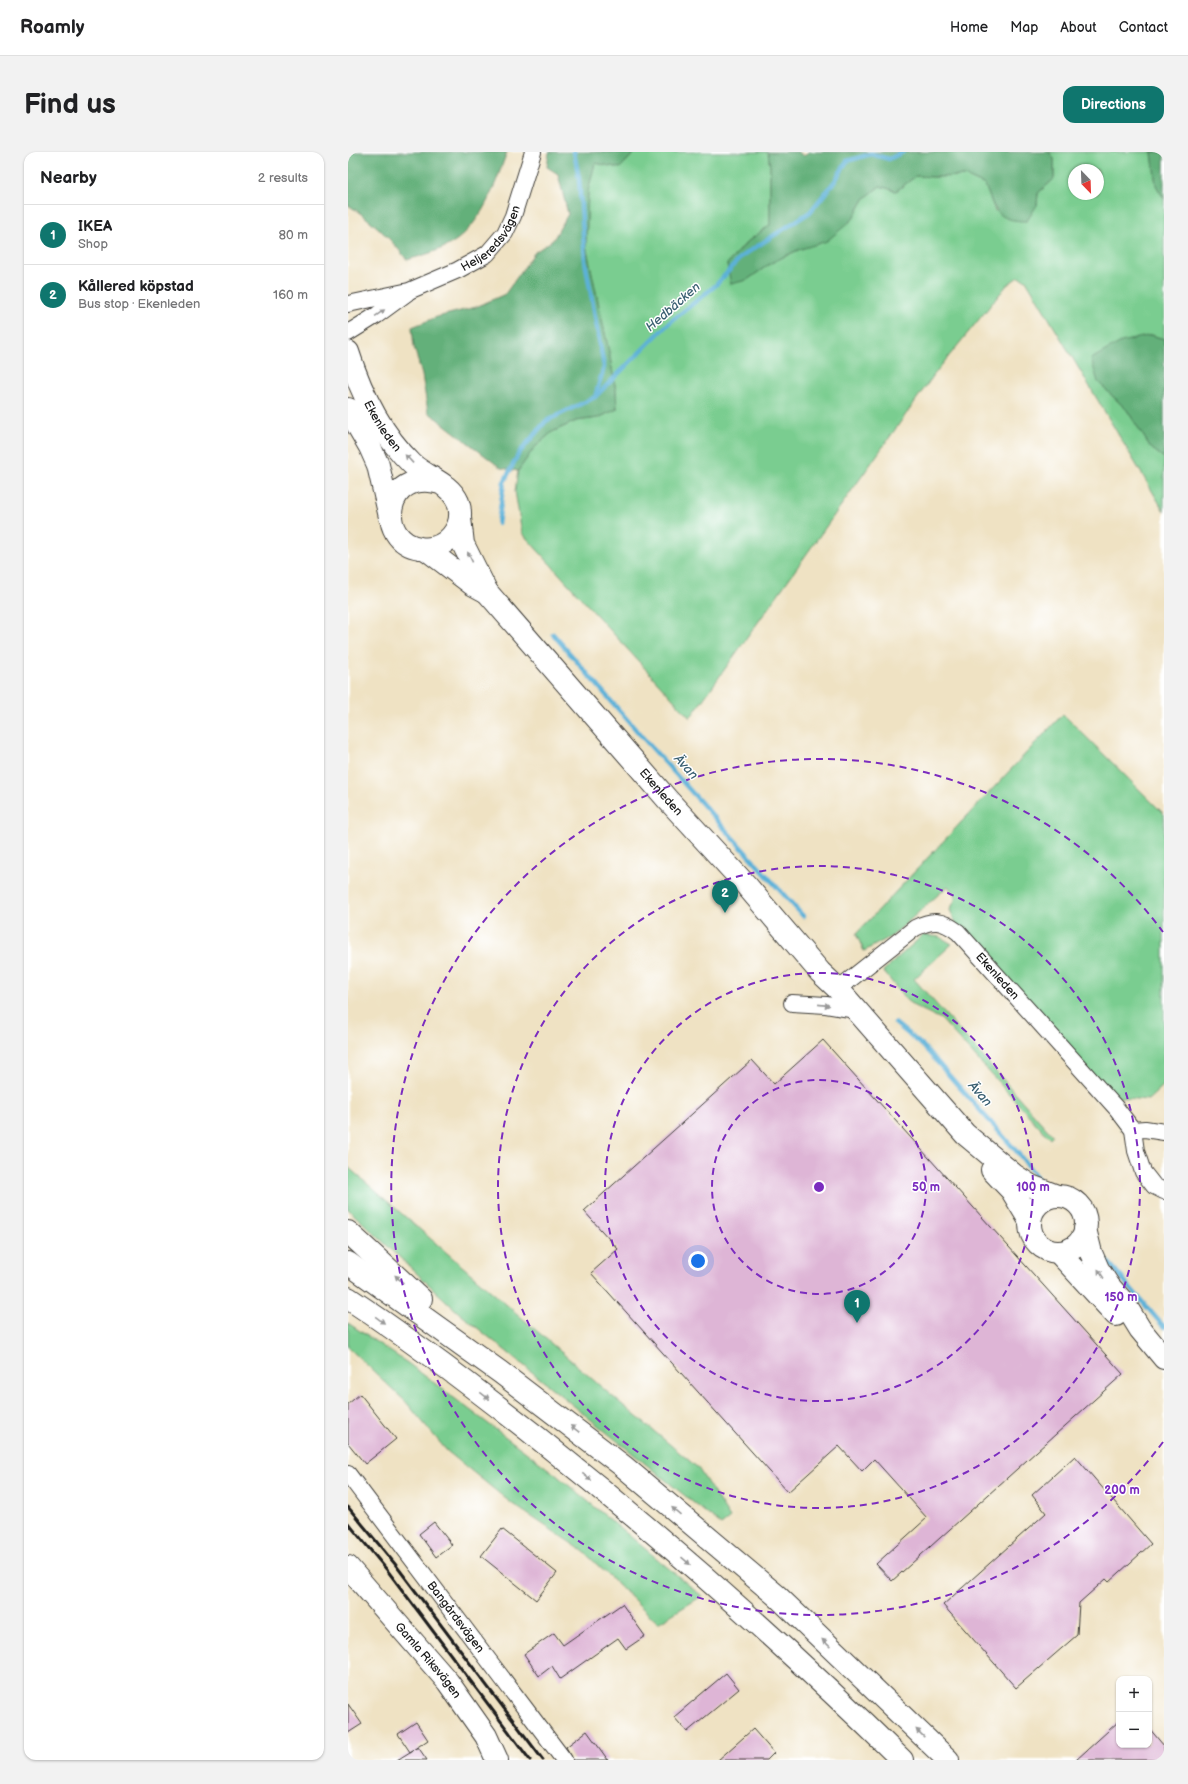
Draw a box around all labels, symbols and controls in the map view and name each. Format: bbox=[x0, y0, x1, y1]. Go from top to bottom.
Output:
text: Roamly bbox=[20, 16, 84, 39]
text: Home bbox=[950, 19, 988, 36]
text: Map bbox=[1010, 19, 1038, 36]
text: About bbox=[1060, 19, 1097, 36]
text: Contact bbox=[1119, 19, 1168, 36]
button: Directions bbox=[1063, 86, 1164, 123]
text: Find us bbox=[24, 88, 116, 121]
north arrow bbox=[1068, 164, 1104, 200]
text: Nearby bbox=[40, 168, 97, 188]
text: 2 results bbox=[258, 170, 308, 186]
street label: Heljeredsvägen bbox=[458, 203, 523, 274]
text: IKEA bbox=[78, 217, 112, 236]
text: 1 bbox=[50, 227, 56, 243]
text: 80 m bbox=[279, 227, 308, 243]
text: Shop bbox=[78, 236, 108, 252]
text: Kållered köpstad bbox=[78, 277, 194, 296]
water label: Hedbäcken bbox=[642, 279, 704, 335]
text: 2 bbox=[49, 287, 57, 303]
text: 160 m bbox=[273, 287, 308, 303]
text: Bus stop · Ekenleden bbox=[78, 296, 200, 312]
one-way arrow bbox=[374, 309, 385, 317]
street label: Ekenleden bbox=[361, 398, 405, 455]
one-way arrow bbox=[404, 454, 413, 465]
one-way arrow bbox=[467, 551, 473, 563]
water label: Ävan bbox=[670, 750, 701, 783]
street label: Ekenleden bbox=[636, 765, 686, 819]
pin: 2 bbox=[712, 880, 738, 913]
street label: Ekenleden bbox=[973, 949, 1023, 1003]
one-way arrow bbox=[818, 1002, 830, 1008]
water label: Ävan bbox=[964, 1077, 995, 1110]
centre of rings bbox=[812, 1180, 826, 1194]
text: 50 m bbox=[912, 1180, 940, 1195]
text: 100 m bbox=[1016, 1180, 1050, 1195]
your location bbox=[688, 1251, 708, 1271]
one-way arrow bbox=[1098, 1268, 1105, 1280]
one-way arrow bbox=[394, 1274, 404, 1284]
pin: 1 bbox=[844, 1290, 870, 1323]
text: 150 m bbox=[1105, 1290, 1137, 1305]
one-way arrow bbox=[375, 1316, 385, 1324]
one-way arrow bbox=[480, 1392, 491, 1401]
one-way arrow bbox=[569, 1425, 580, 1433]
one-way arrow bbox=[582, 1473, 593, 1481]
text: 200 m bbox=[1104, 1483, 1140, 1498]
one-way arrow bbox=[671, 1506, 681, 1515]
one-way arrow bbox=[682, 1556, 691, 1565]
street label: Bangårdsvägen bbox=[424, 1578, 488, 1656]
street label: Gamla Riksvägen bbox=[392, 1619, 465, 1701]
one-way arrow bbox=[821, 1638, 831, 1648]
map controls bbox=[1116, 1676, 1152, 1748]
button: + bbox=[1116, 1676, 1152, 1712]
button: − bbox=[1116, 1712, 1152, 1748]
one-way arrow bbox=[915, 1728, 925, 1738]

